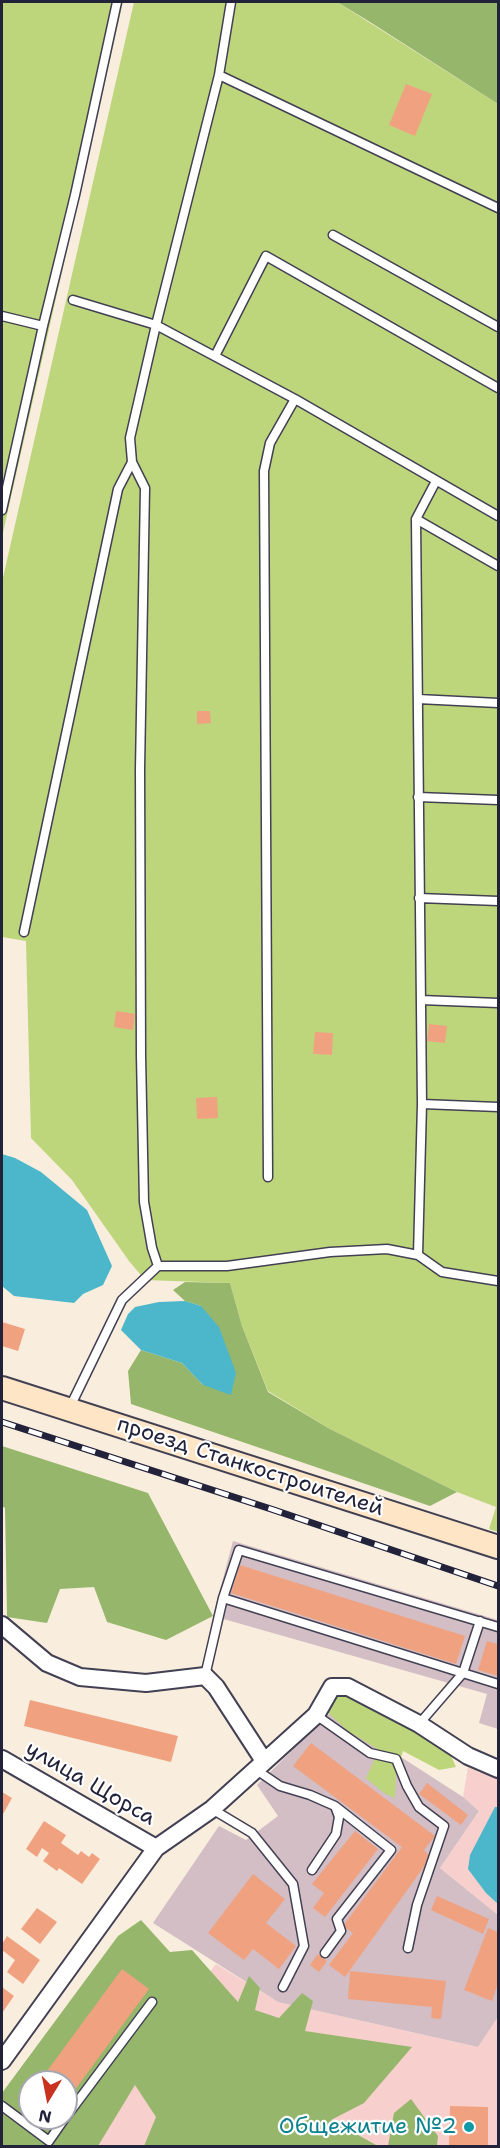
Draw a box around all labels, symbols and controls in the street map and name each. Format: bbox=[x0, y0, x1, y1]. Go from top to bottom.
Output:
street label: проезд Станкостроителей bbox=[113, 1411, 387, 1523]
street label: улица Щорса bbox=[20, 1736, 160, 1832]
north arrow bbox=[18, 2070, 78, 2130]
text: N bbox=[37, 2105, 53, 2128]
place label: Общежитие №2 bbox=[279, 2114, 457, 2140]
marker: Общежитие №2 bbox=[462, 2120, 476, 2134]

